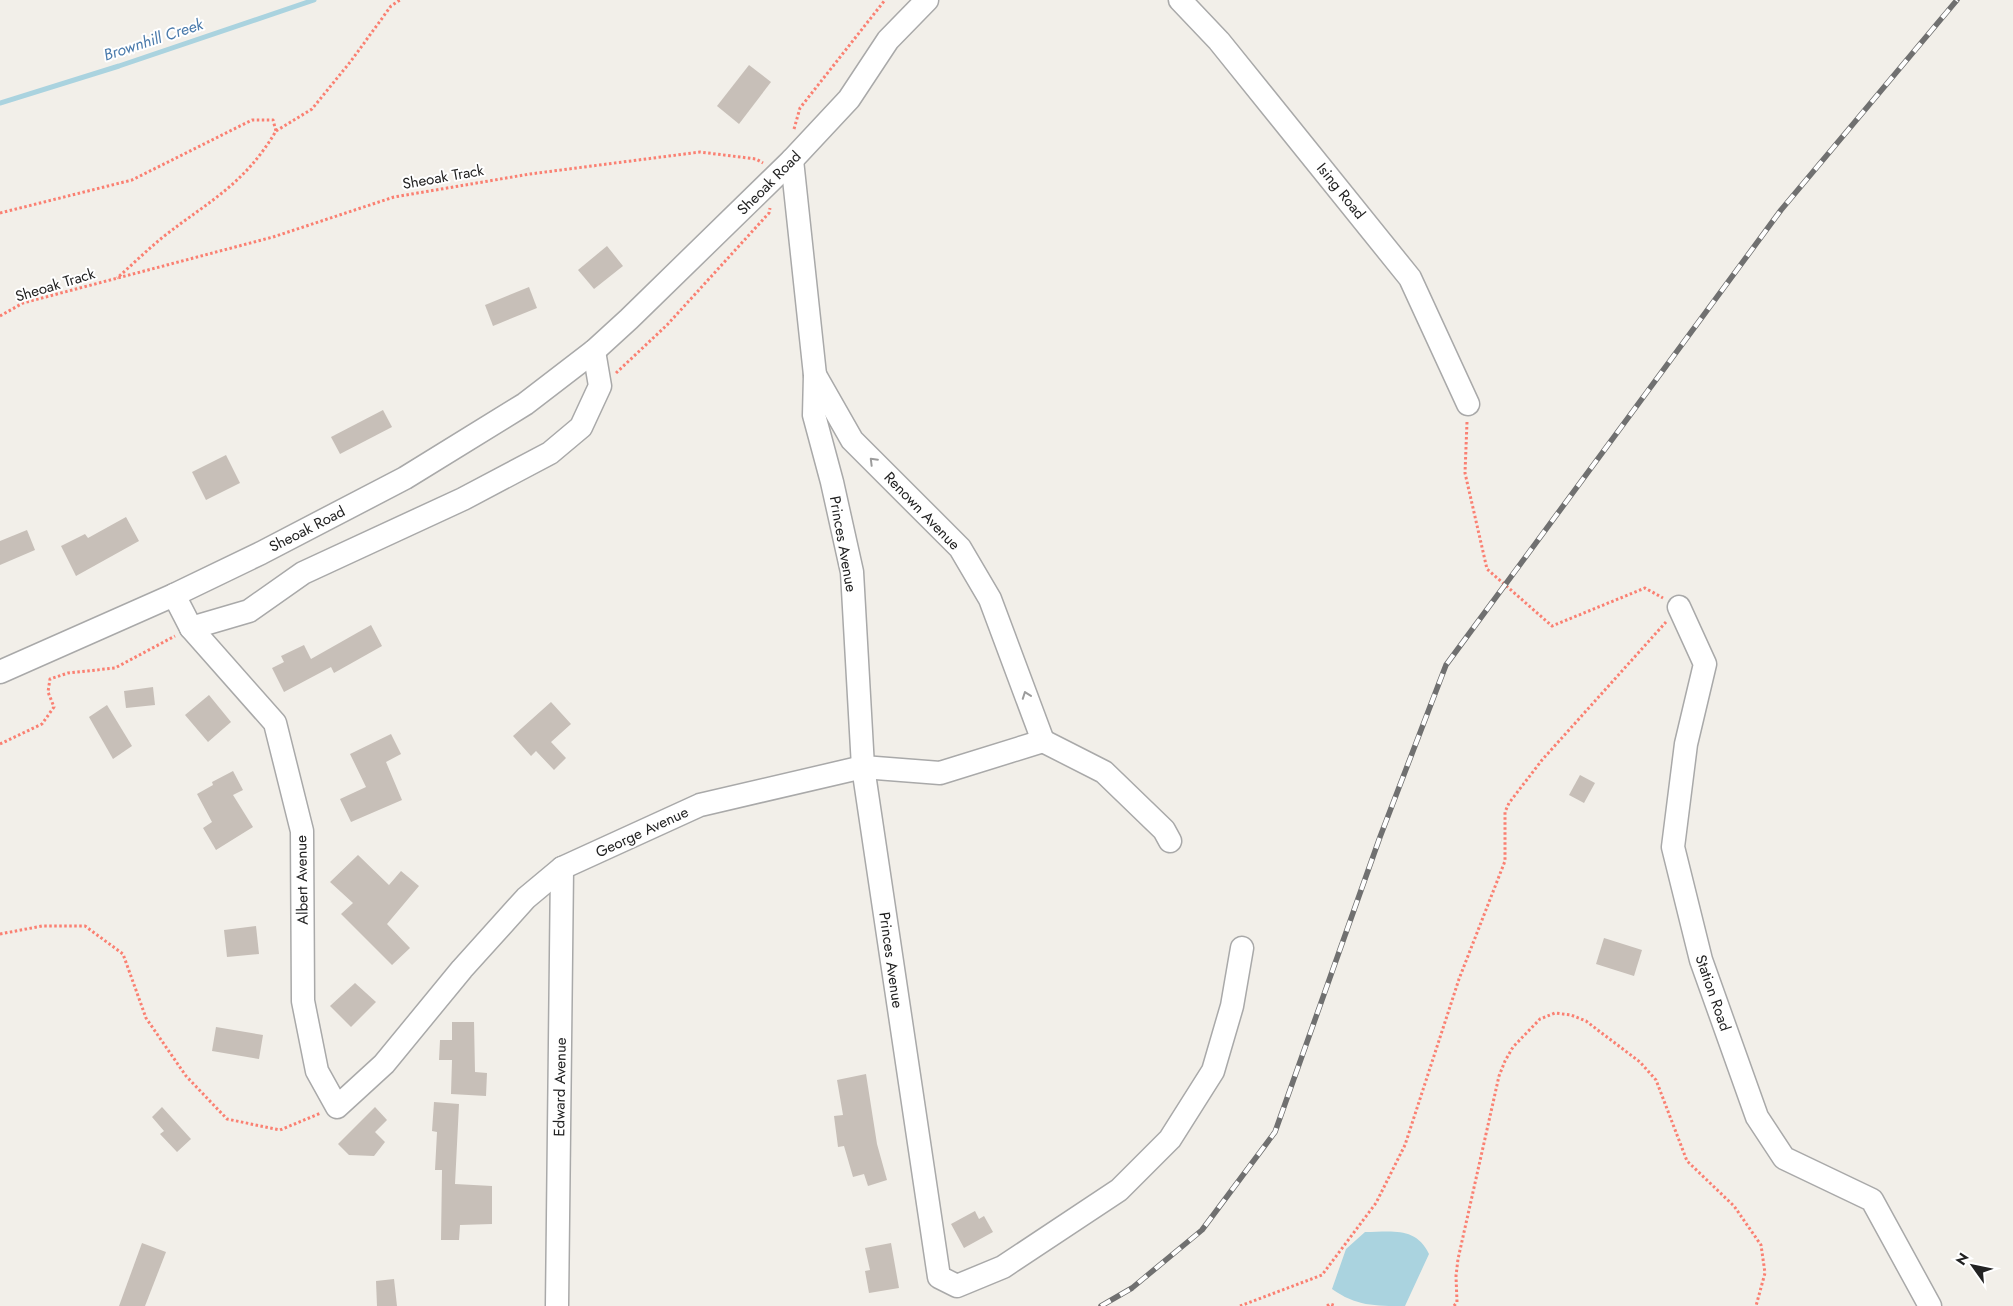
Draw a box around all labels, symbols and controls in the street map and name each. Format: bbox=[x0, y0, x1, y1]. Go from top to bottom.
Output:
water label: Brownhill Creek bbox=[100, 12, 207, 66]
street label: Sheoak Road bbox=[732, 146, 806, 220]
street label: Ising Road bbox=[1311, 158, 1371, 224]
street label: Sheoak Track bbox=[401, 159, 486, 195]
street label: Sheoak Track bbox=[12, 262, 98, 308]
one-way arrow bbox=[870, 458, 879, 467]
street label: Renown Avenue bbox=[879, 467, 965, 555]
street label: Princes Avenue bbox=[824, 494, 862, 594]
street label: Sheoak Road bbox=[265, 500, 349, 558]
one-way arrow bbox=[1022, 691, 1032, 700]
street label: George Avenue bbox=[592, 801, 692, 863]
street label: Albert Avenue bbox=[290, 835, 314, 925]
street label: Princes Avenue bbox=[873, 910, 909, 1010]
street label: Station Road bbox=[1690, 952, 1736, 1034]
street label: Edward Avenue bbox=[548, 1037, 572, 1137]
north arrow bbox=[1948, 1241, 1998, 1291]
text: N bbox=[1951, 1249, 1974, 1269]

